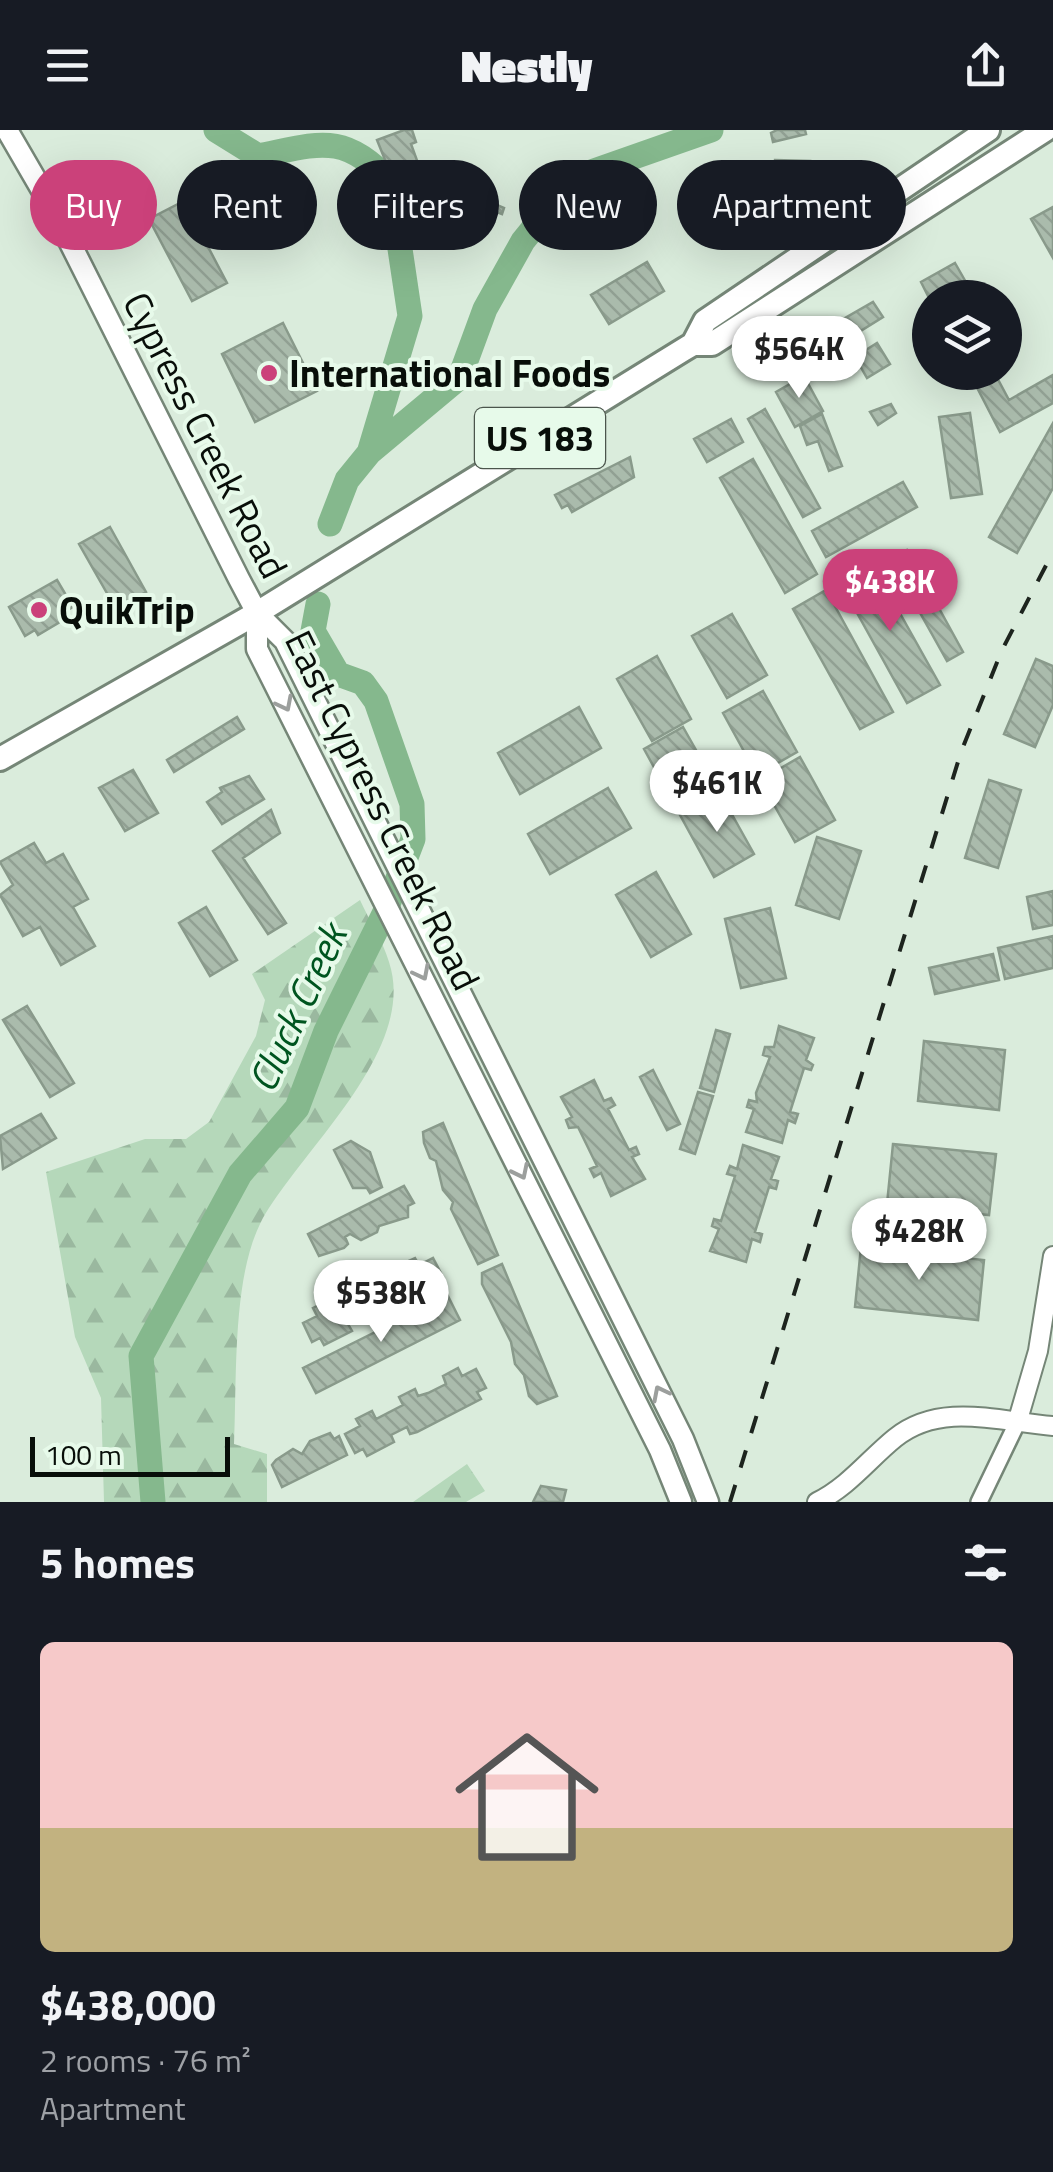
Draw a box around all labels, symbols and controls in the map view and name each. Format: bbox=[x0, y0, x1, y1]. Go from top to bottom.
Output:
text: Nestly bbox=[461, 31, 592, 99]
icon: menu bbox=[40, 38, 95, 93]
icon: share bbox=[958, 38, 1013, 93]
chip: Buy bbox=[30, 160, 157, 250]
chip: Rent bbox=[177, 160, 317, 250]
chip: Filters bbox=[337, 160, 499, 250]
chip: New bbox=[519, 160, 657, 250]
chip: Apartment bbox=[677, 160, 906, 250]
map controls bbox=[912, 280, 1022, 390]
button: layers bbox=[912, 280, 1022, 390]
street label: Cypress Creek Road bbox=[109, 282, 303, 588]
pin: $564K bbox=[729, 316, 869, 401]
text: $564K bbox=[754, 324, 844, 372]
place label: International Foods bbox=[289, 344, 610, 402]
marker: International Foods bbox=[258, 362, 280, 384]
road number: US 183 bbox=[475, 408, 605, 468]
pin: $438K bbox=[820, 549, 960, 634]
text: $438K bbox=[845, 557, 935, 605]
place label: QuikTrip bbox=[59, 581, 195, 639]
marker: QuikTrip bbox=[28, 599, 50, 621]
street label: East Cypress Creek Road bbox=[271, 620, 495, 1000]
one-way arrow bbox=[273, 693, 292, 711]
pin: $461K bbox=[647, 750, 787, 835]
text: $461K bbox=[672, 758, 762, 806]
water label: Cluck Creek bbox=[232, 910, 364, 1102]
one-way arrow bbox=[410, 963, 430, 981]
one-way arrow bbox=[509, 1161, 528, 1179]
pin: $428K bbox=[849, 1198, 989, 1283]
text: $428K bbox=[874, 1206, 964, 1254]
pin: $538K bbox=[311, 1260, 451, 1345]
text: $538K bbox=[336, 1268, 426, 1316]
one-way arrow bbox=[652, 1385, 672, 1403]
scale bar bbox=[30, 1432, 230, 1476]
text: 100 m bbox=[45, 1433, 122, 1476]
text: 5 homes bbox=[40, 1530, 195, 1594]
icon: filters bbox=[958, 1535, 1013, 1590]
icon: home bbox=[437, 1707, 617, 1887]
text: $438,000 bbox=[40, 1972, 216, 2036]
text: 2 rooms · 76 m² bbox=[40, 2036, 251, 2084]
text: Apartment bbox=[40, 2084, 186, 2132]

